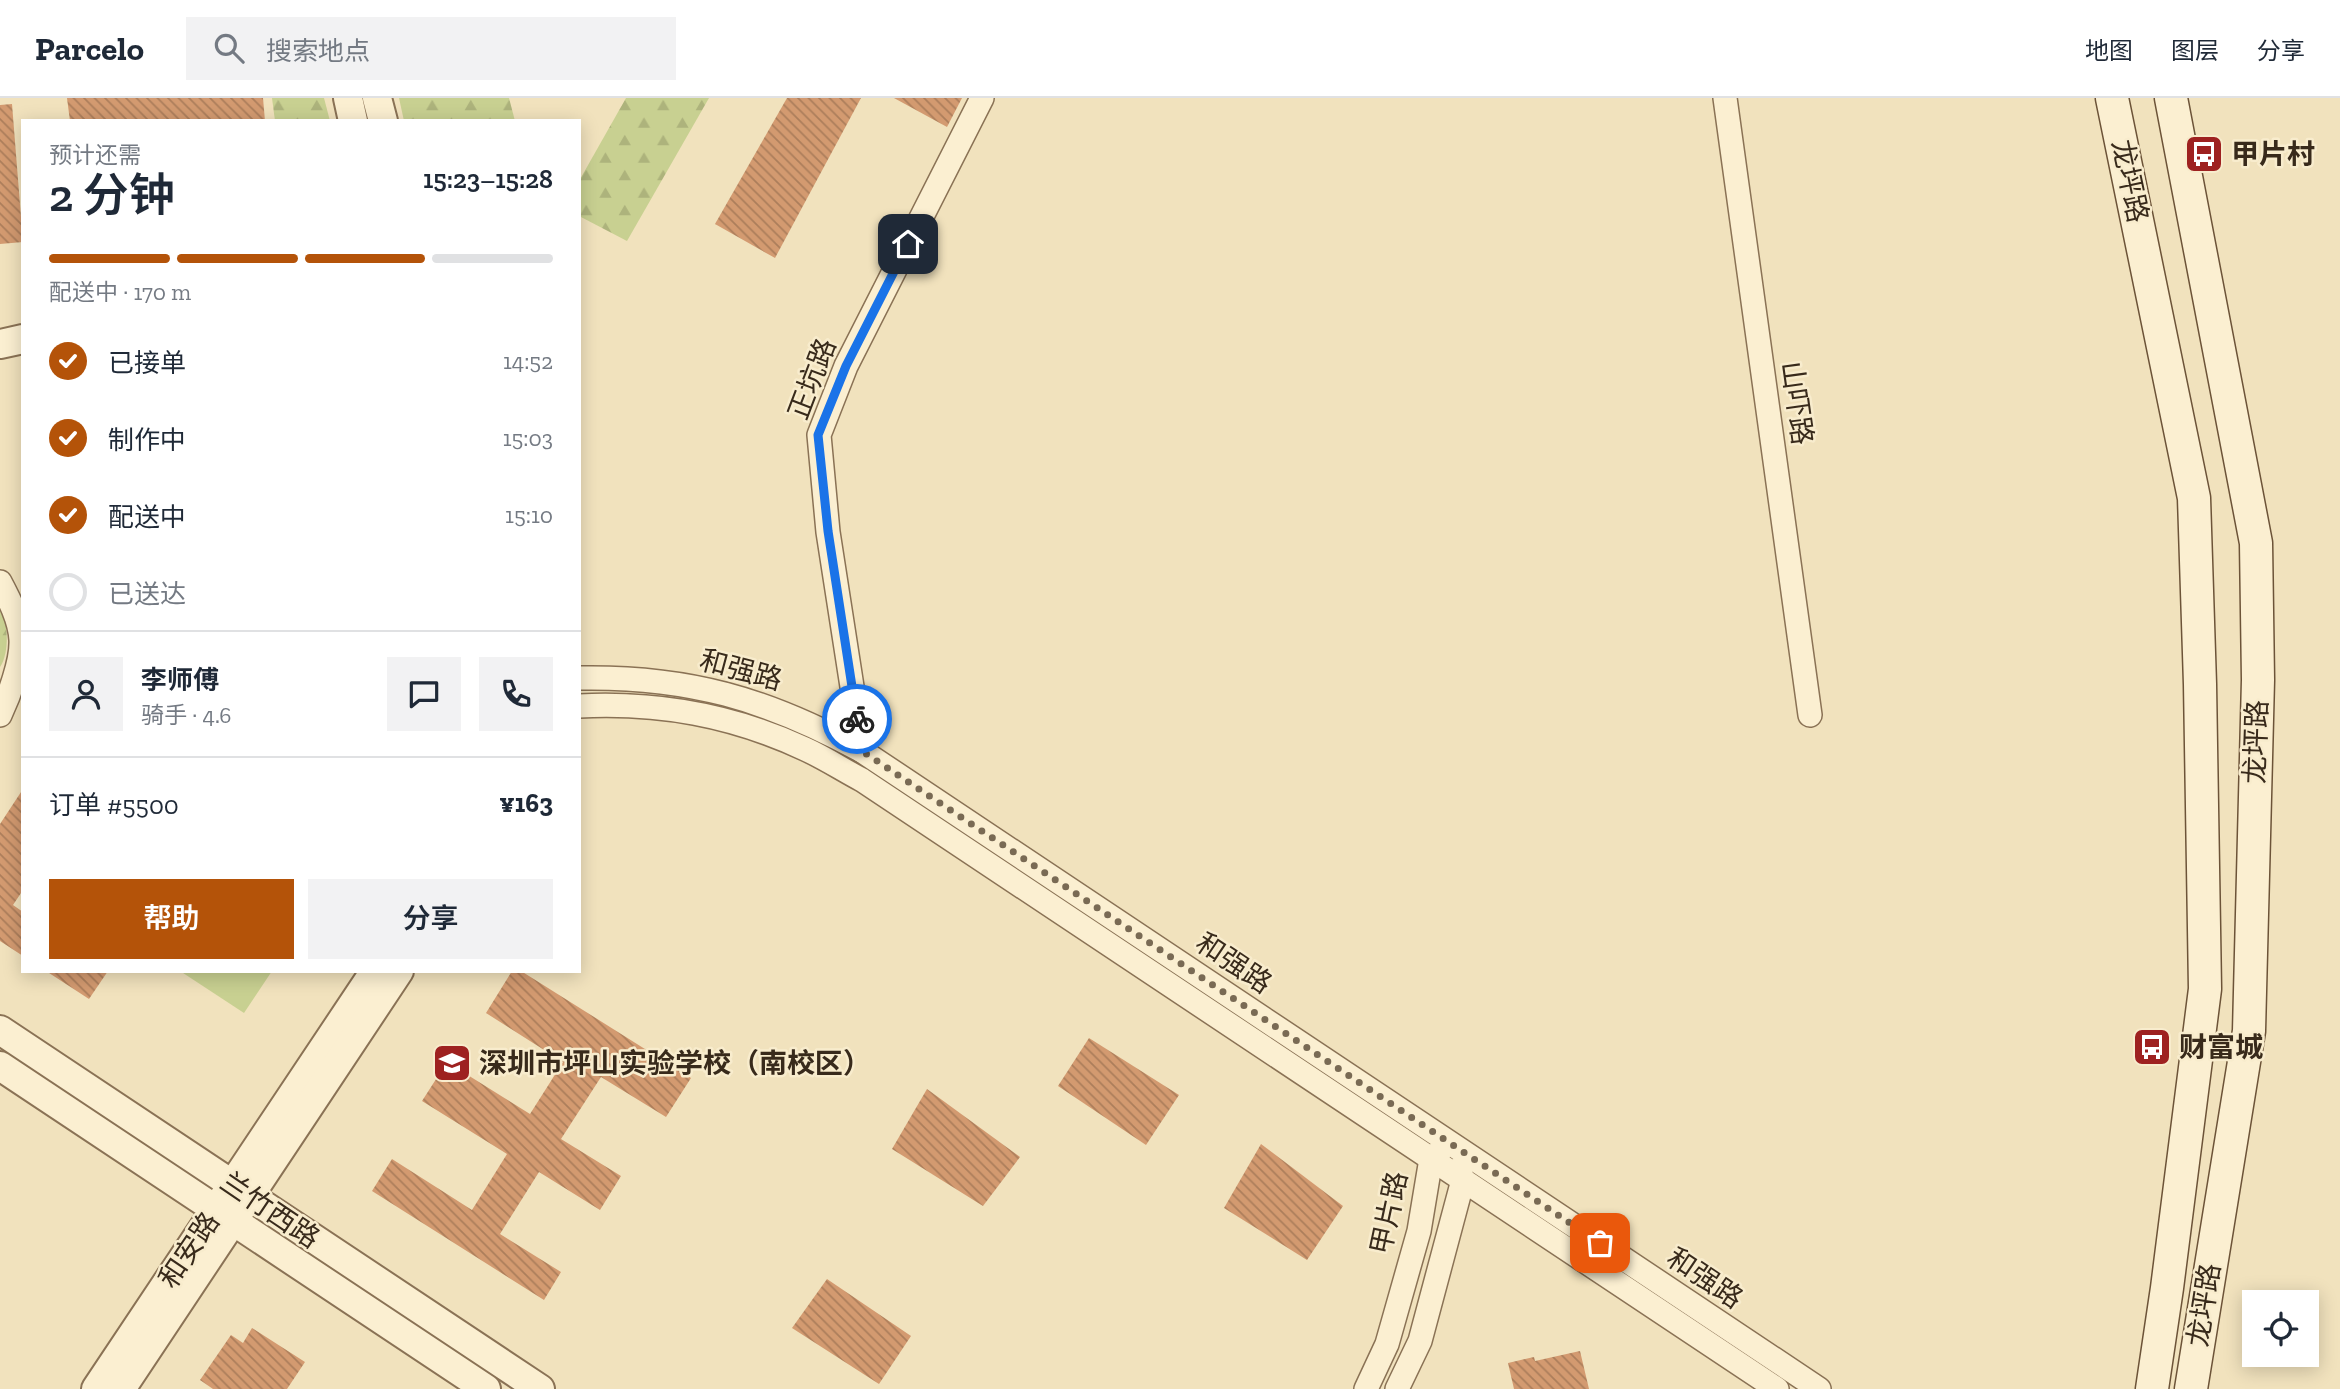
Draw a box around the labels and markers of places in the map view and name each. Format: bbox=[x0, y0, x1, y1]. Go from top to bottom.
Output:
bus stop icon: 甲片村 bbox=[2183, 133, 2225, 175]
place label: 甲片村 bbox=[2231, 138, 2315, 171]
pin bbox=[878, 214, 938, 274]
bus stop icon: 财富城 bbox=[2131, 1026, 2173, 1068]
place label: 财富城 bbox=[2179, 1031, 2263, 1064]
school or university icon: 深圳市坪山实验学校（南校区） bbox=[431, 1042, 473, 1084]
place label: 深圳市坪山实验学校（南校区） bbox=[479, 1047, 871, 1080]
pin bbox=[1570, 1213, 1630, 1273]

